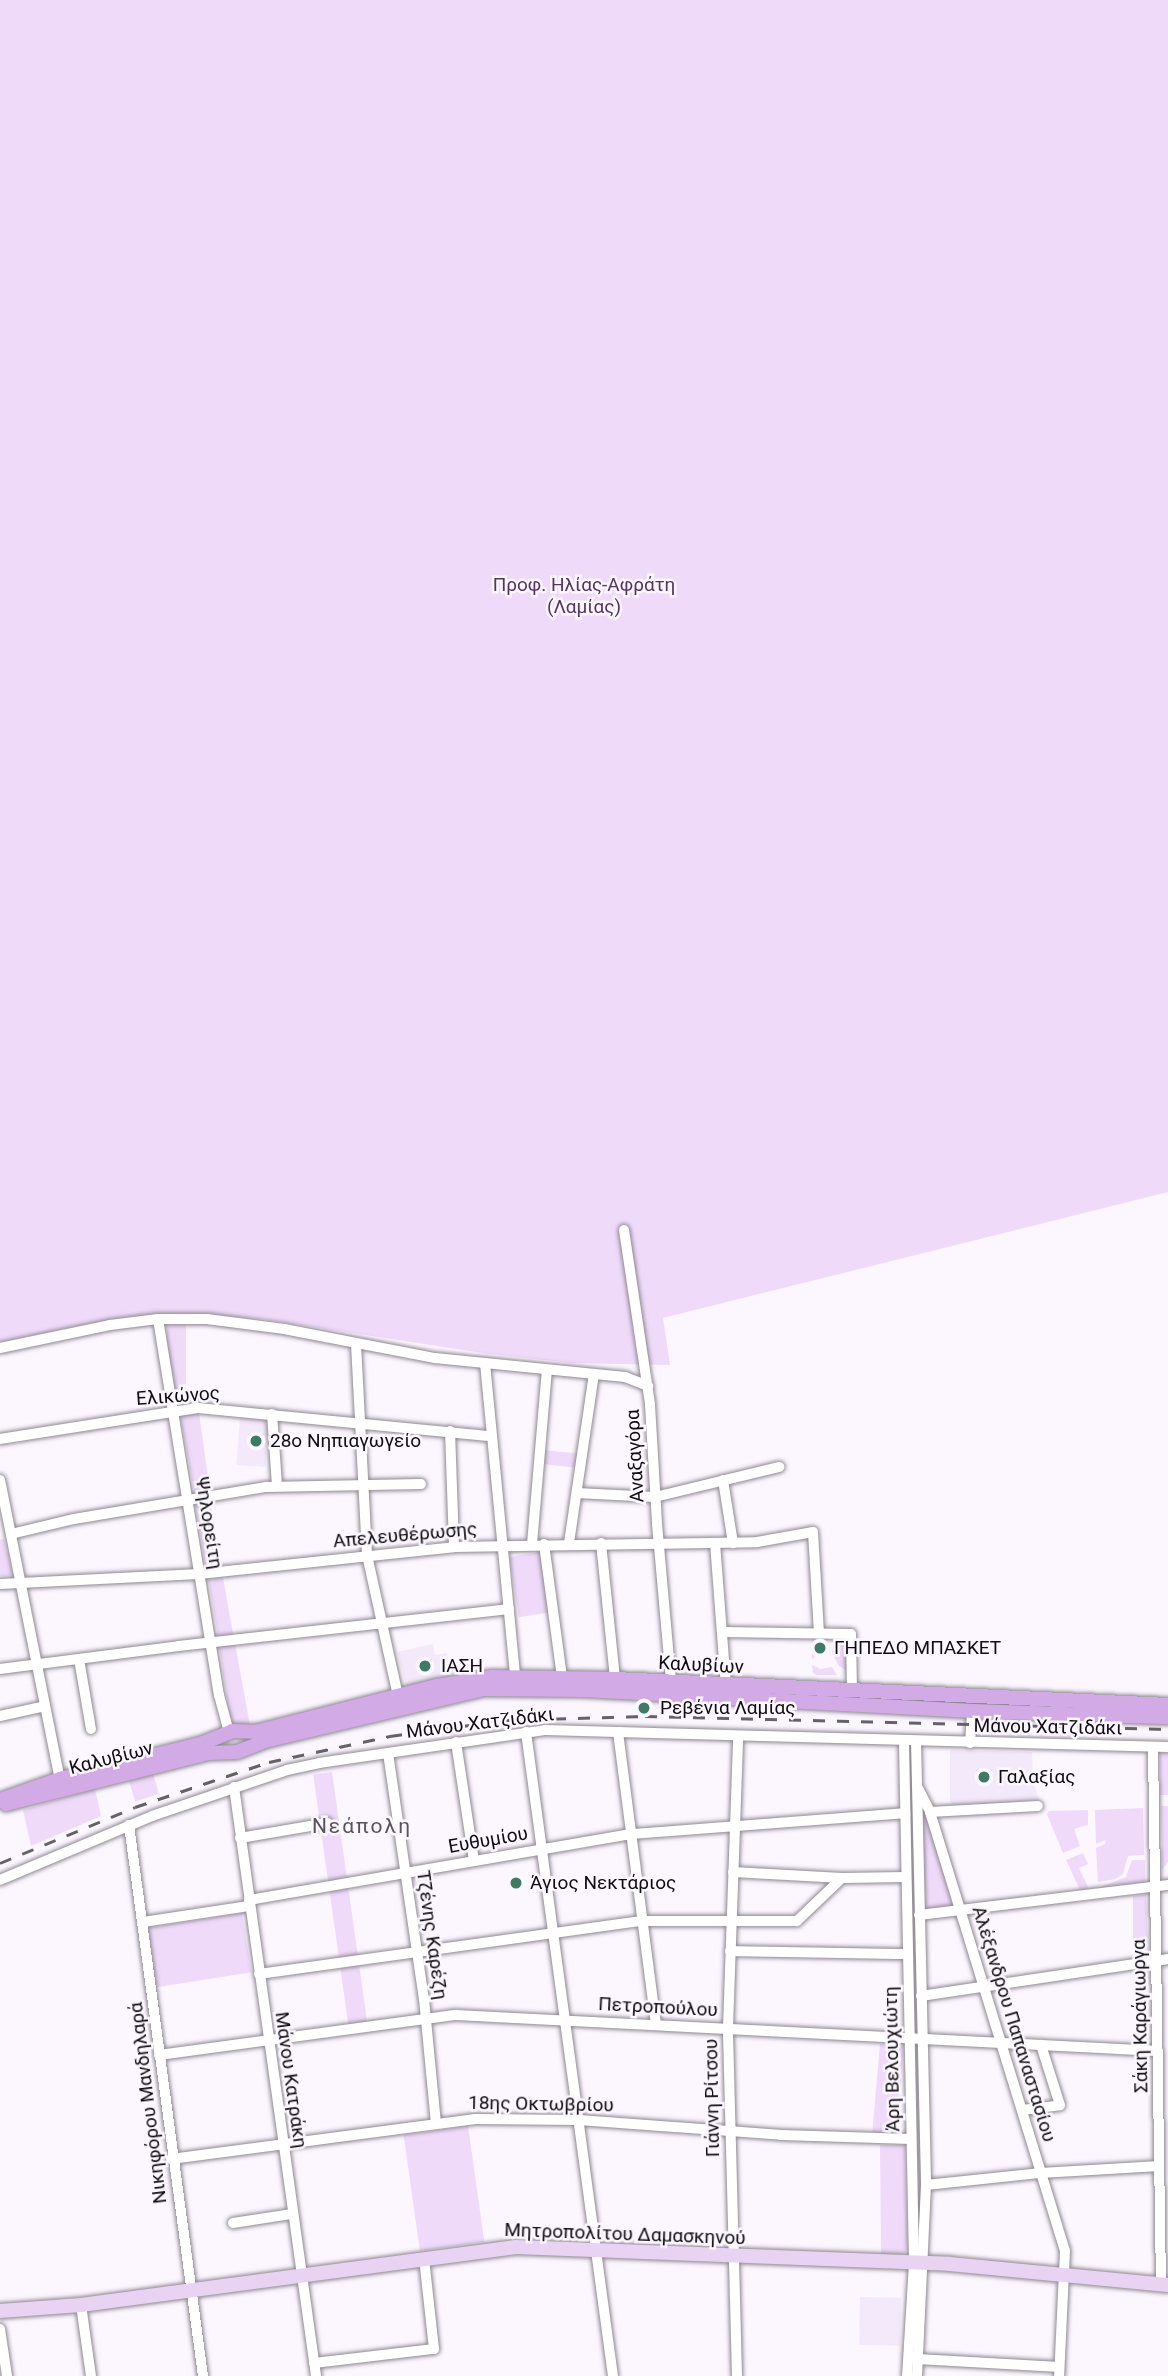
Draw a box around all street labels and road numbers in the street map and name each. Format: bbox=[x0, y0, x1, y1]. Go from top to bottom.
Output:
street label: Ελικώνος bbox=[135, 1382, 221, 1410]
street label: Αναξαγόρα bbox=[621, 1409, 649, 1503]
street label: Ψηλορείτη bbox=[190, 1475, 228, 1571]
street label: Απελευθέρωσης bbox=[332, 1517, 478, 1553]
street label: Καλυβίων bbox=[658, 1651, 744, 1679]
street label: Μάνου Χατζιδάκι bbox=[405, 1703, 555, 1743]
street label: Μάνου Χατζιδάκι bbox=[973, 1714, 1123, 1740]
street label: Καλυβίων bbox=[67, 1737, 155, 1779]
street label: Ευθυμίου bbox=[446, 1822, 530, 1858]
street label: Τζένης Καρέζη bbox=[412, 1869, 452, 2001]
street label: Αλέξανδρου Παπαναστασίου bbox=[967, 1903, 1061, 2145]
street label: Σάκη Καράγιωργα bbox=[1127, 1939, 1153, 2093]
street label: Άρη Βελουχιώτη bbox=[879, 1986, 905, 2132]
street label: Πετροπούλου bbox=[598, 1992, 718, 2022]
street label: Νικηφόρου Μανδηλαρά bbox=[124, 2001, 172, 2205]
street label: Μάνου Κατράκη bbox=[270, 2010, 312, 2150]
street label: Γιάννη Ρίτσου bbox=[700, 2039, 724, 2157]
street label: 18ης Οκτωβρίου bbox=[468, 2091, 614, 2117]
street label: Μητροπολίτου Δαμασκηνού bbox=[504, 2218, 746, 2250]

